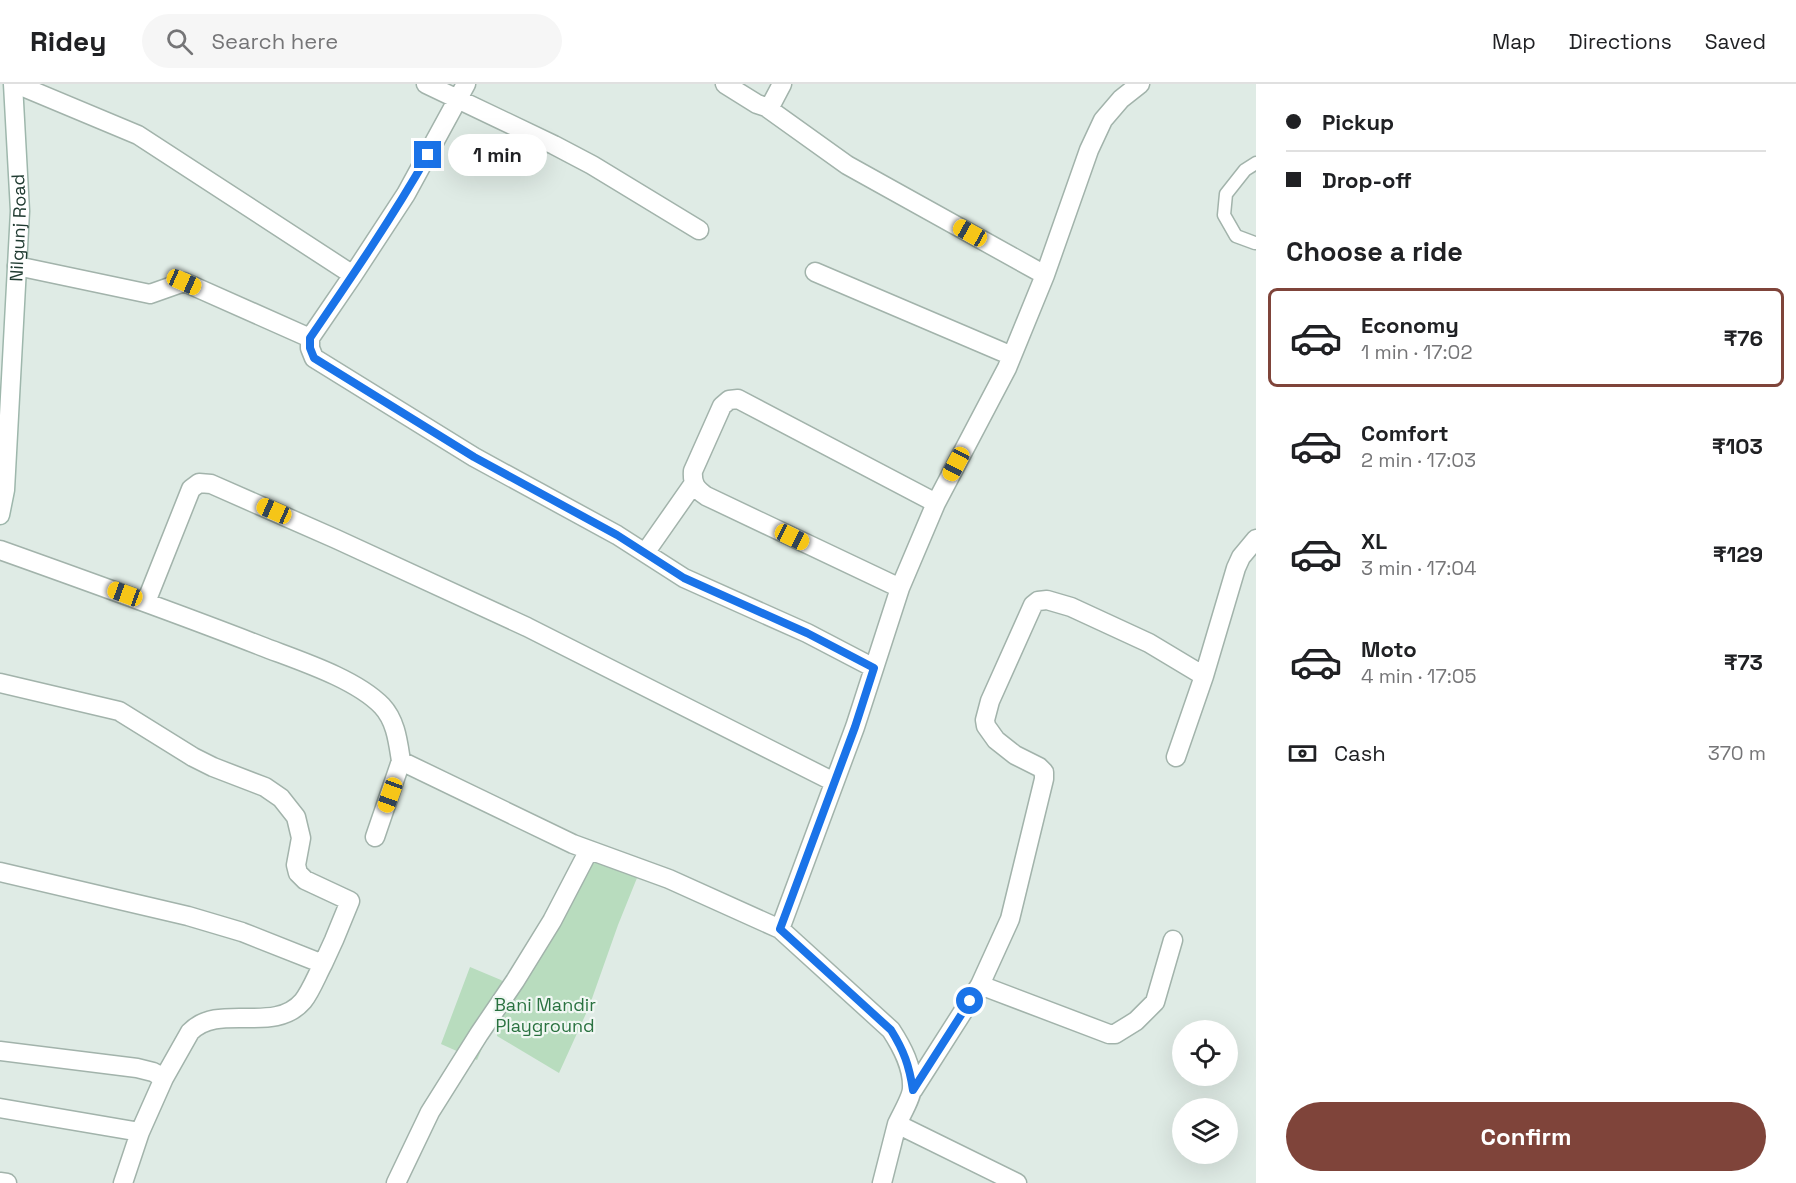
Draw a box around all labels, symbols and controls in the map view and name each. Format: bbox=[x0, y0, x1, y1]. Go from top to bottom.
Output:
search box bbox=[142, 14, 562, 68]
text: Ridey bbox=[30, 23, 106, 59]
icon: search bbox=[163, 25, 196, 58]
text: Search here bbox=[211, 27, 338, 55]
text: Map bbox=[1492, 28, 1536, 55]
text: Directions bbox=[1569, 28, 1672, 55]
text: Saved bbox=[1705, 28, 1766, 55]
text: Pickup bbox=[1322, 108, 1394, 136]
callout: 1 min bbox=[449, 134, 548, 176]
route end bbox=[414, 141, 441, 168]
text: 1 min bbox=[473, 142, 522, 168]
text: Drop-off bbox=[1322, 166, 1412, 194]
street label: Nilgunj Road bbox=[4, 173, 31, 282]
car bbox=[950, 216, 990, 250]
text: Choose a ride bbox=[1286, 234, 1463, 269]
car bbox=[164, 266, 204, 298]
icon: car bbox=[1289, 311, 1343, 365]
text: Economy bbox=[1361, 311, 1459, 339]
text: ₹76 bbox=[1724, 324, 1763, 352]
text: 1 min · 17:02 bbox=[1361, 339, 1472, 365]
icon: car bbox=[1289, 419, 1343, 473]
text: Comfort bbox=[1361, 419, 1449, 447]
text: ₹103 bbox=[1712, 432, 1763, 460]
car bbox=[940, 444, 972, 484]
text: 2 min · 17:03 bbox=[1361, 447, 1476, 473]
car bbox=[254, 495, 294, 527]
car bbox=[772, 521, 812, 553]
icon: car bbox=[1289, 527, 1343, 581]
text: XL bbox=[1361, 527, 1387, 555]
text: ₹129 bbox=[1713, 540, 1763, 568]
text: 3 min · 17:04 bbox=[1361, 555, 1477, 581]
car bbox=[105, 579, 145, 609]
icon: car bbox=[1289, 635, 1343, 689]
text: Moto bbox=[1361, 635, 1417, 663]
text: ₹73 bbox=[1724, 648, 1763, 676]
text: 4 min · 17:05 bbox=[1361, 663, 1477, 689]
icon: cash bbox=[1286, 737, 1319, 770]
text: Cash bbox=[1334, 739, 1386, 767]
text: 370 m bbox=[1708, 740, 1766, 766]
car bbox=[375, 775, 405, 815]
route start bbox=[956, 987, 983, 1014]
park label: Bani Mandir Playground bbox=[494, 993, 596, 1037]
map controls bbox=[1172, 1020, 1238, 1164]
button: locate bbox=[1172, 1020, 1238, 1086]
button: layers bbox=[1172, 1098, 1238, 1164]
button: Confirm bbox=[1286, 1102, 1766, 1171]

